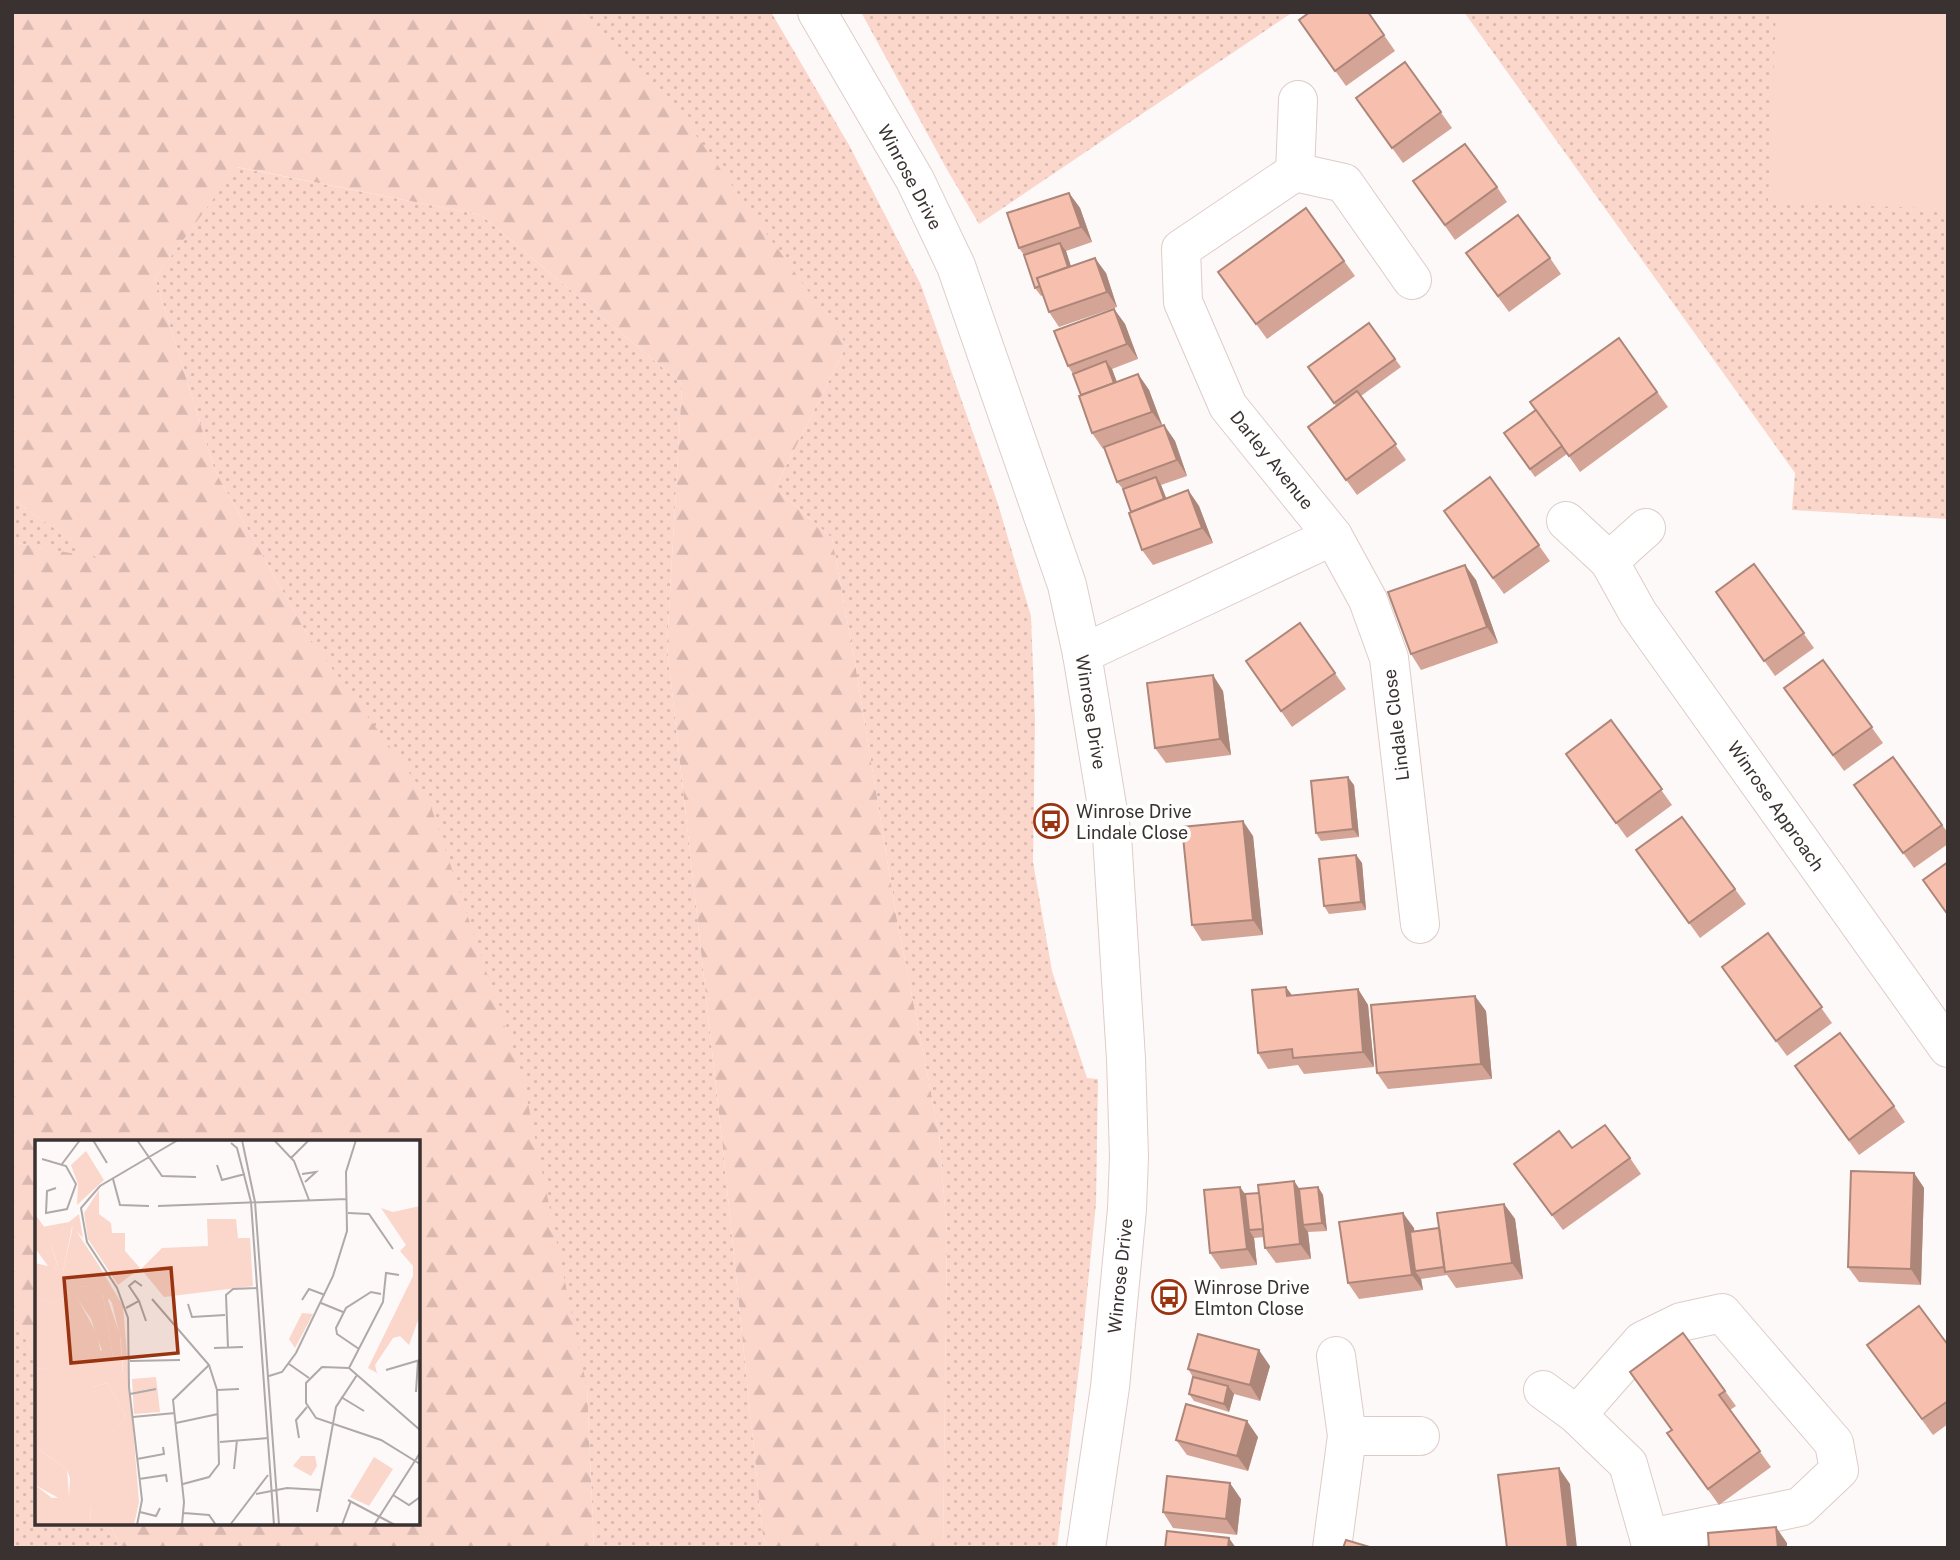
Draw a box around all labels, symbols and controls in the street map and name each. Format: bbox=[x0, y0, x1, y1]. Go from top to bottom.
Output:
street label: Winrose Drive bbox=[874, 121, 946, 233]
street label: Darley Avenue bbox=[1226, 407, 1318, 513]
street label: Winrose Drive bbox=[1072, 653, 1110, 771]
street label: Lindale Close bbox=[1379, 668, 1413, 782]
street label: Winrose Approach bbox=[1723, 737, 1829, 875]
place label: Winrose Drive Lindale Close bbox=[1076, 801, 1192, 843]
bus stop icon: Winrose Drive Lindale Close bbox=[1032, 802, 1070, 840]
inset map bbox=[35, 1140, 420, 1525]
street label: Winrose Drive bbox=[1104, 1217, 1136, 1335]
place label: Winrose Drive Elmton Close bbox=[1194, 1277, 1310, 1319]
bus stop icon: Winrose Drive Elmton Close bbox=[1150, 1278, 1188, 1316]

